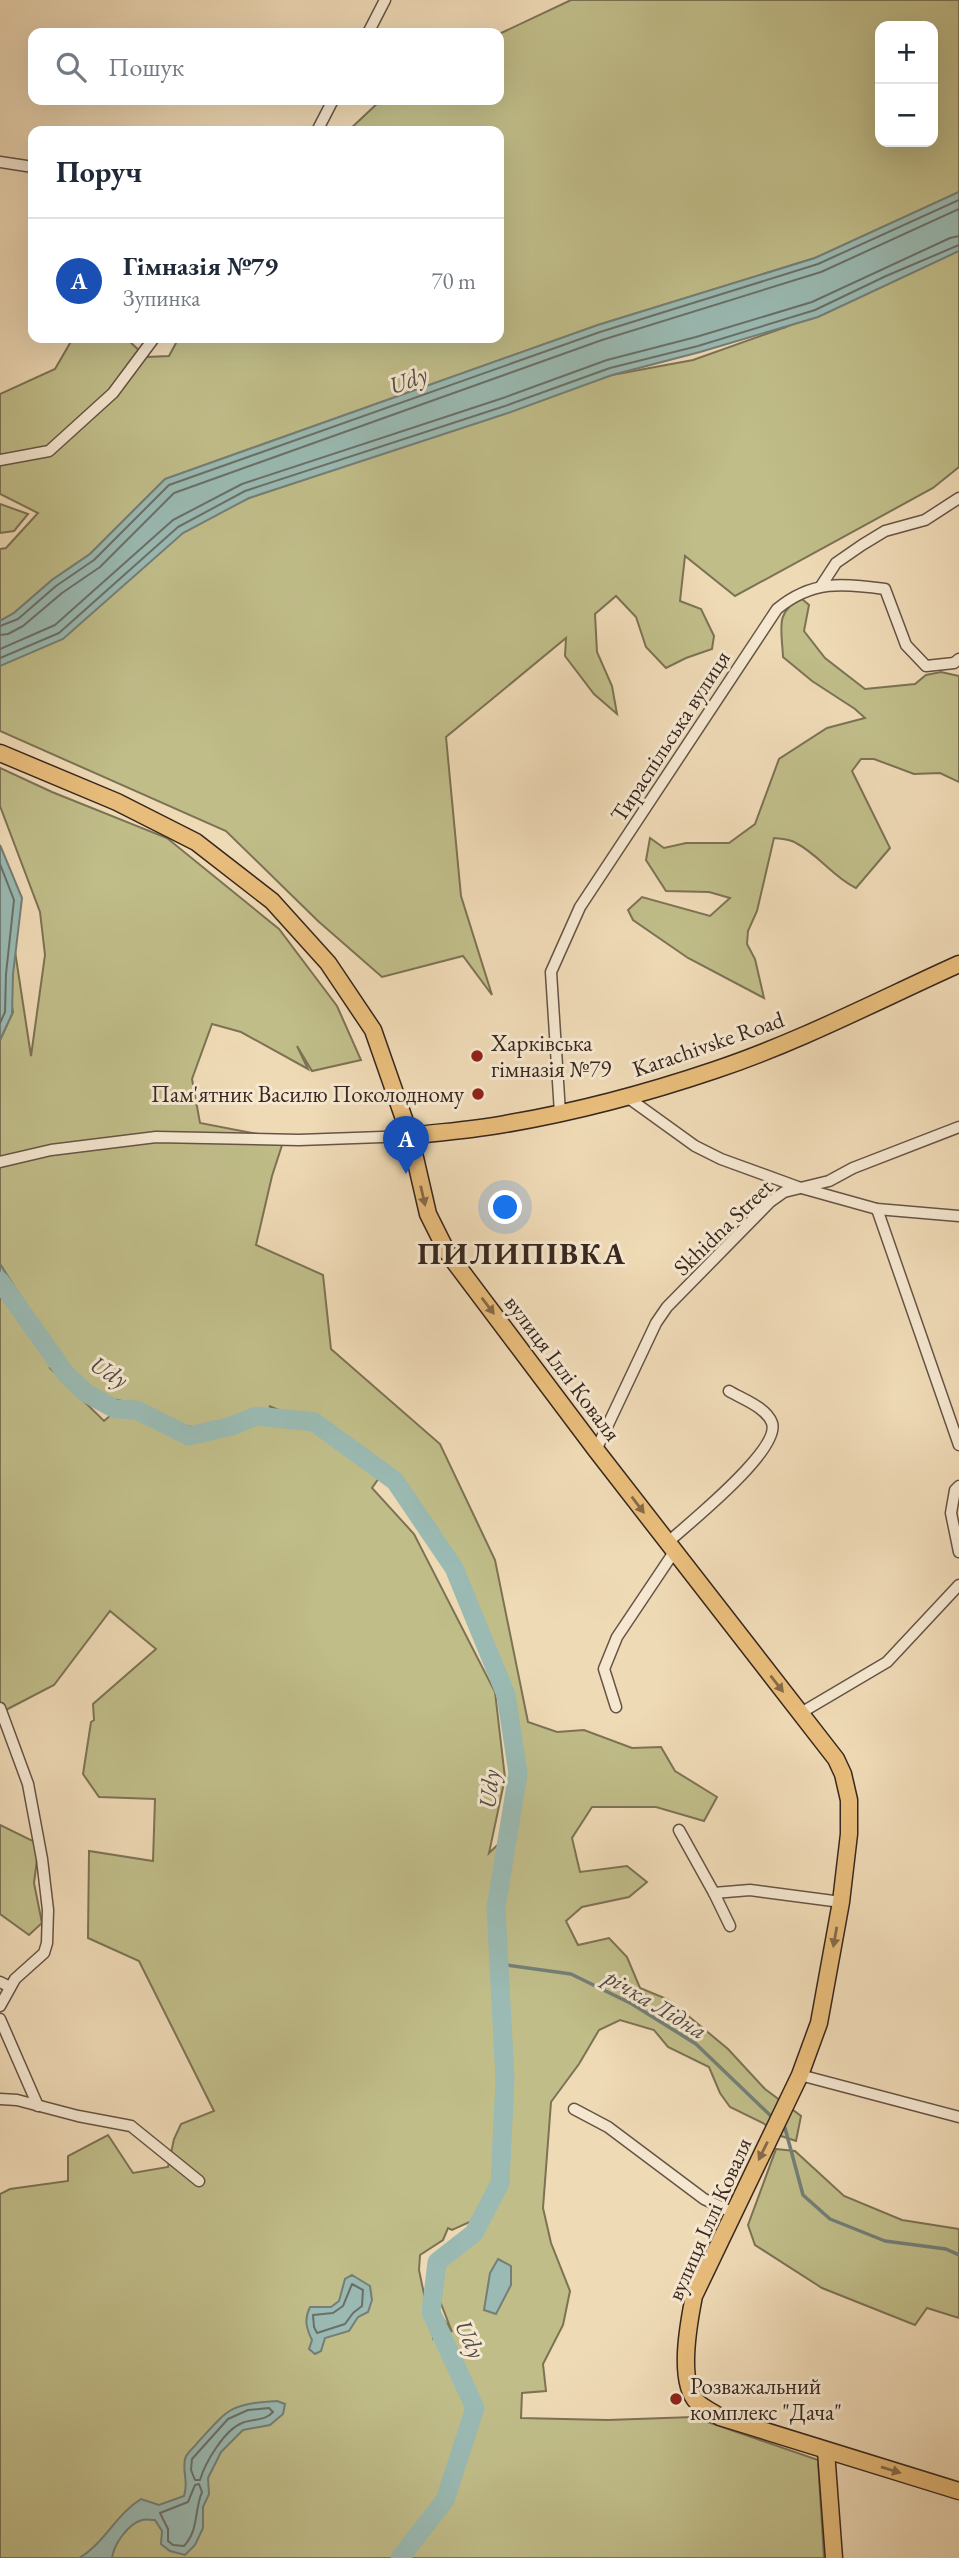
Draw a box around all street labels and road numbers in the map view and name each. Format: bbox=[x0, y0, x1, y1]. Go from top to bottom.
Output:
street label: Тираспільська вулиця bbox=[603, 644, 737, 828]
street label: Karachivske Road bbox=[628, 1004, 788, 1084]
street label: Skhidna Street bbox=[667, 1172, 780, 1282]
street label: вулиця Іллі Коваля bbox=[498, 1289, 628, 1447]
street label: вулиця Іллі Коваля bbox=[660, 2133, 758, 2305]

